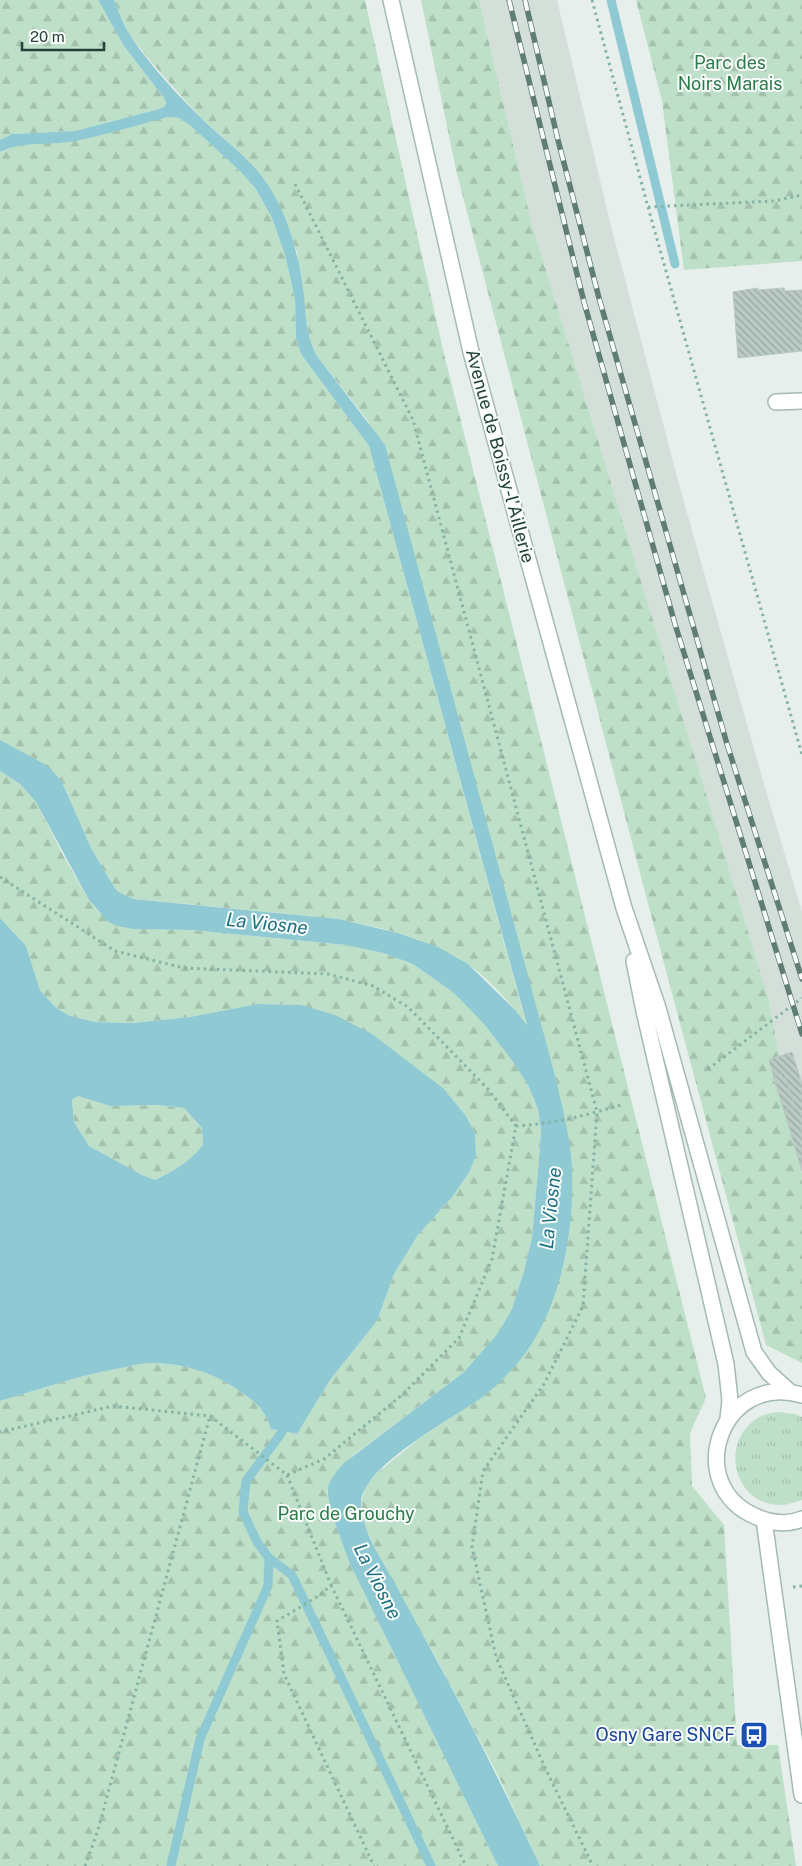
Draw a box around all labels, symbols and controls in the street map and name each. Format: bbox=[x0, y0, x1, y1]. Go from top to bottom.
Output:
scale bar bbox=[22, 20, 105, 52]
text: 20 m bbox=[30, 28, 65, 45]
park label: Parc des Noirs Marais bbox=[678, 52, 782, 94]
street label: Avenue de Boissy-l'Aillerie bbox=[462, 347, 539, 565]
water label: La Viosne bbox=[225, 908, 309, 938]
water label: La Viosne bbox=[535, 1166, 565, 1250]
park label: Parc de Grouchy bbox=[277, 1503, 415, 1524]
water label: La Viosne bbox=[350, 1540, 406, 1622]
bus stop icon: Osny Gare SNCF bbox=[739, 1720, 769, 1750]
place label: Osny Gare SNCF bbox=[596, 1724, 735, 1745]

